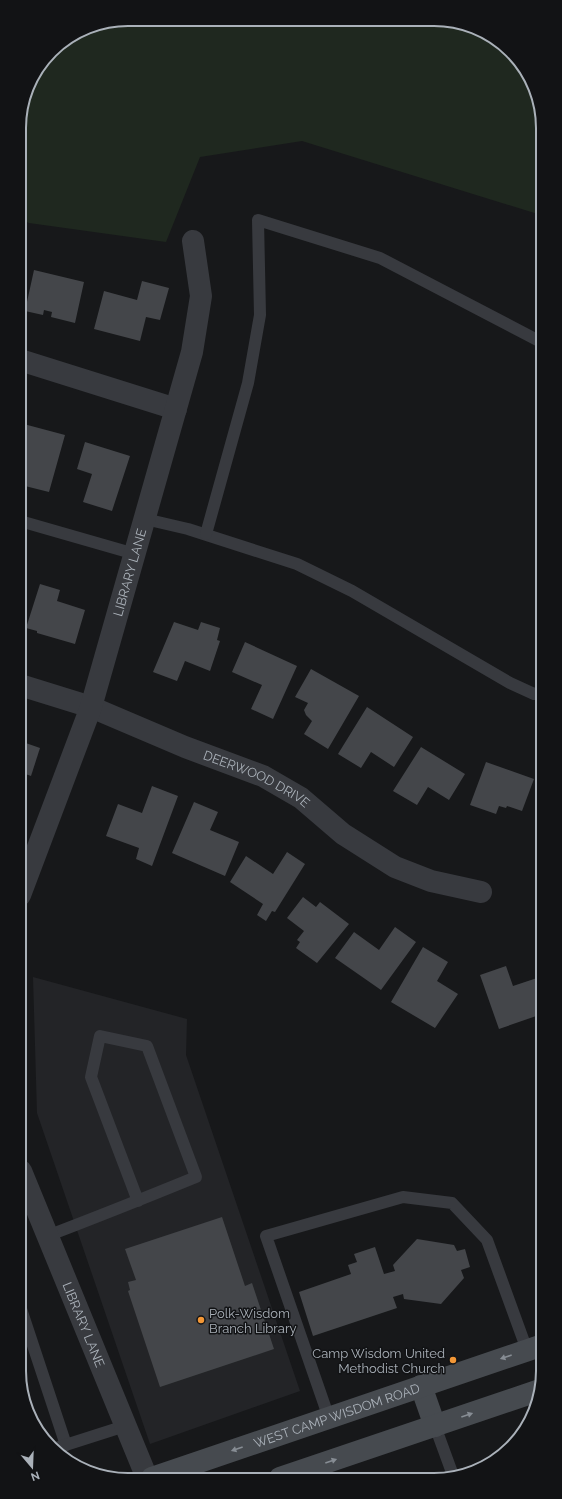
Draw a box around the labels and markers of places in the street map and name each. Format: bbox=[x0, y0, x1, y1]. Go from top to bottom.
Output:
place label: Polk-Wisdom Branch Library bbox=[209, 1306, 297, 1336]
marker: Polk-Wisdom Branch Library bbox=[196, 1315, 206, 1325]
place label: Camp Wisdom United Methodist Church bbox=[312, 1346, 445, 1376]
marker: Camp Wisdom United Methodist Church bbox=[448, 1355, 458, 1365]

